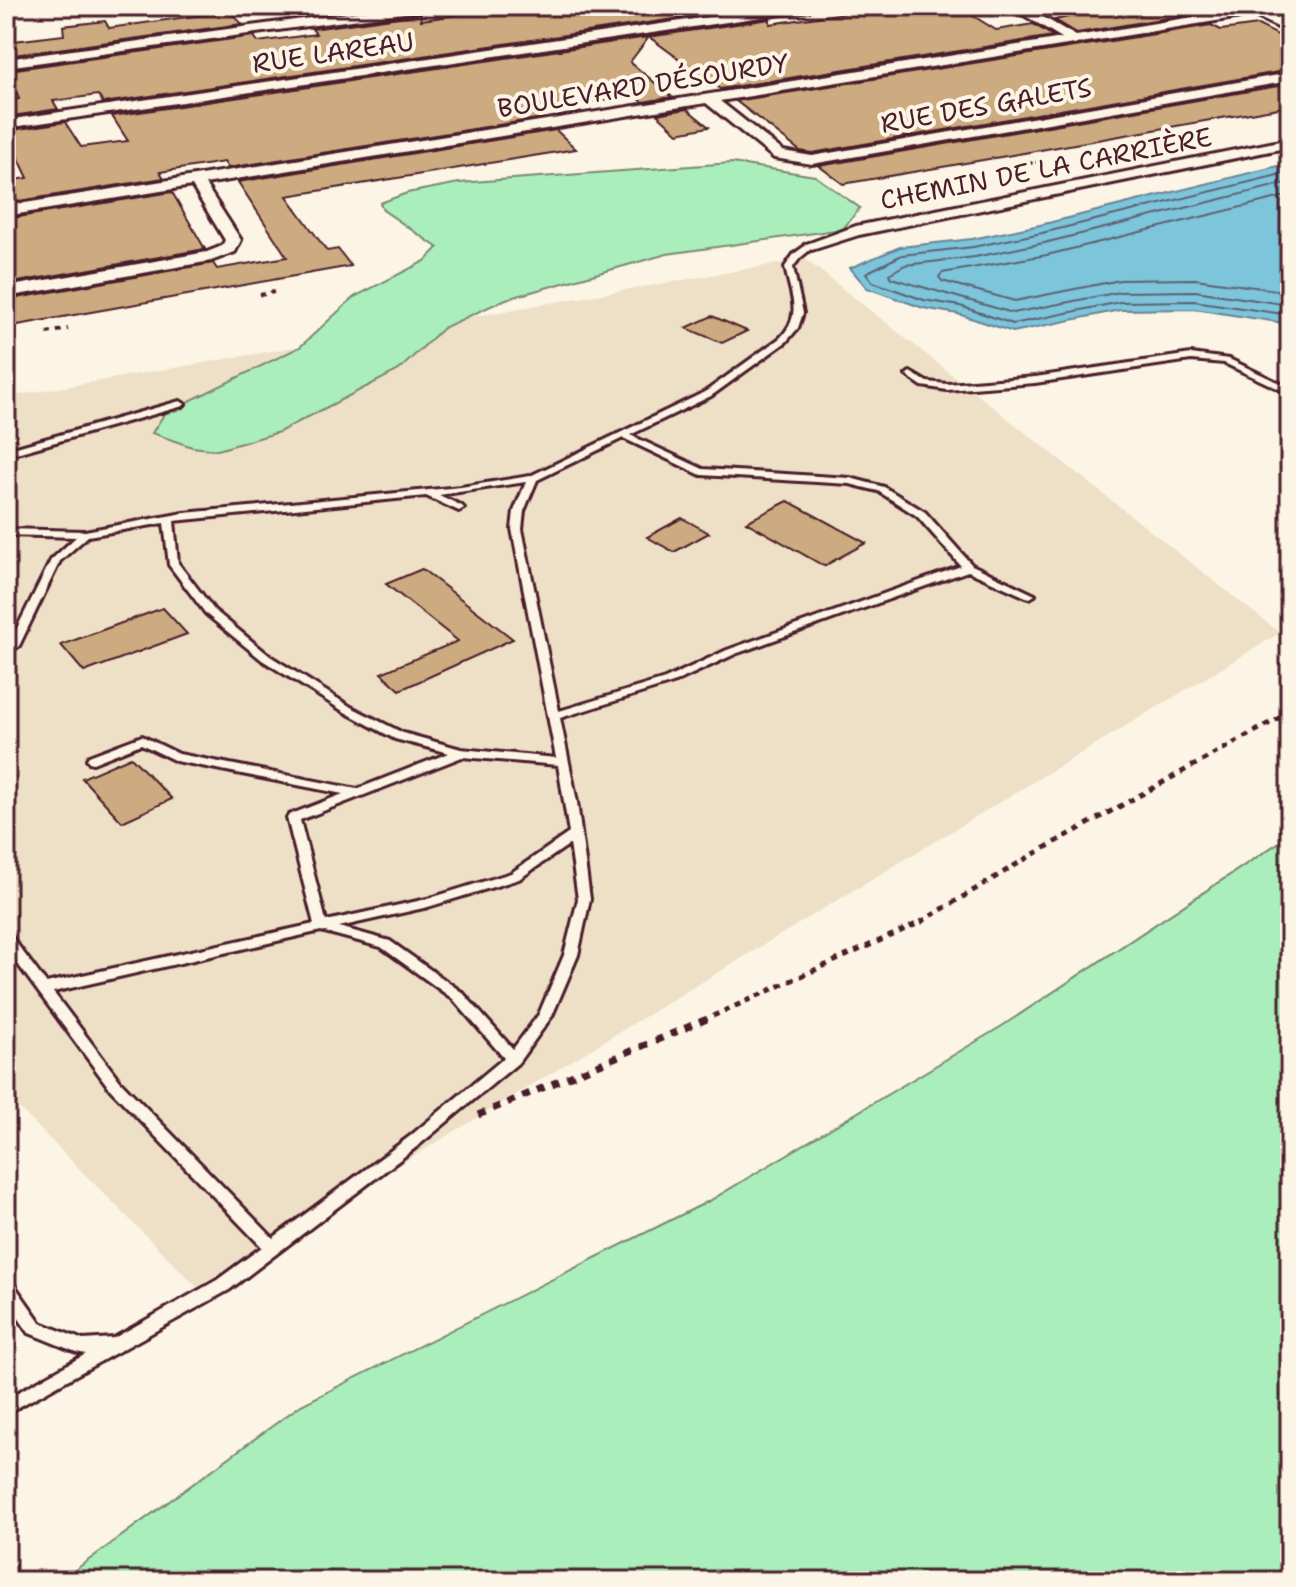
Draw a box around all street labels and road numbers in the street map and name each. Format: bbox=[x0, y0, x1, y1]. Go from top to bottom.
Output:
street label: RUE LAREAU bbox=[250, 23, 416, 81]
street label: BOULEVARD DÉSOURDY bbox=[495, 45, 792, 125]
street label: RUE DES GALETS bbox=[878, 69, 1094, 141]
street label: CHEMIN DE LA CARRIÈRE bbox=[877, 119, 1215, 217]

